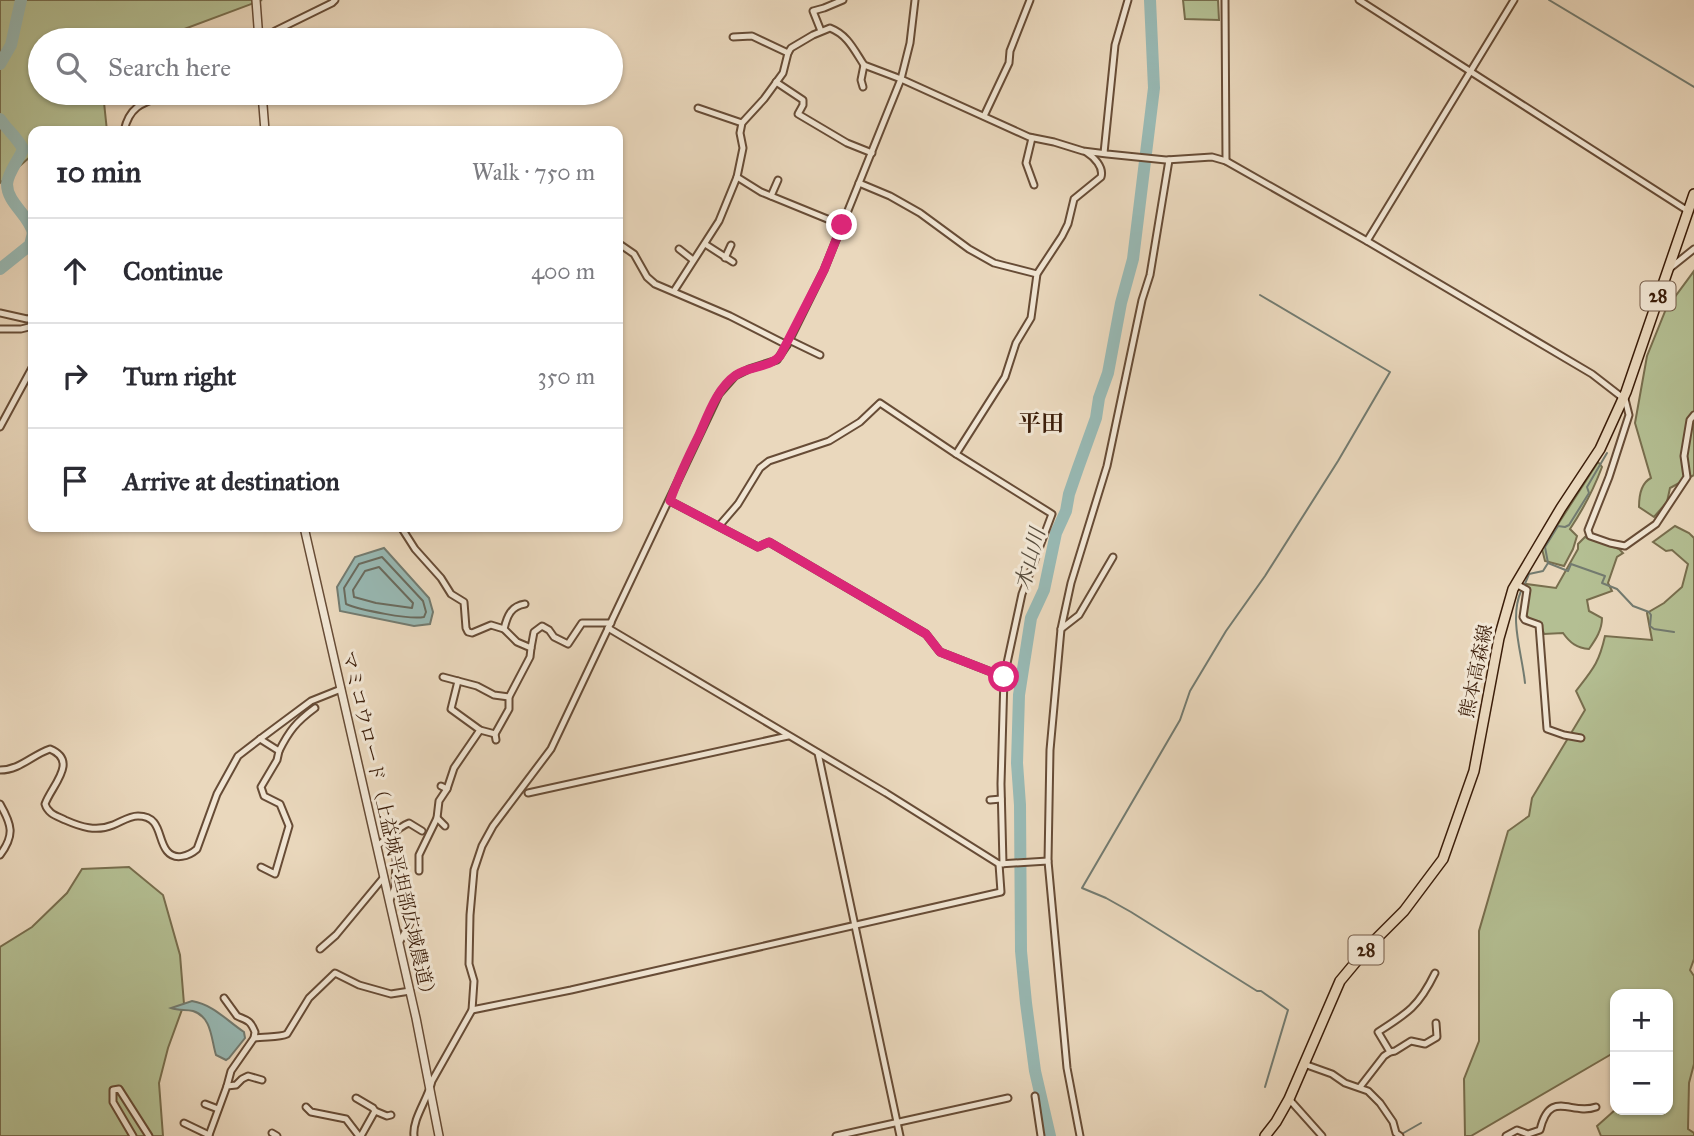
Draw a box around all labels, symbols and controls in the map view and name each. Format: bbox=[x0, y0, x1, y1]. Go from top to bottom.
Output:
search box bbox=[28, 28, 623, 105]
icon: search bbox=[52, 48, 90, 86]
text: Search here bbox=[108, 51, 231, 83]
text: 10 min bbox=[56, 154, 141, 190]
text: Walk · 750 m bbox=[472, 158, 595, 186]
route end bbox=[826, 209, 857, 240]
icon: ahead bbox=[56, 252, 94, 290]
text: Continue bbox=[123, 255, 223, 287]
text: 400 m bbox=[531, 257, 595, 285]
road number: 28 bbox=[1640, 282, 1676, 310]
icon: right bbox=[56, 357, 94, 395]
text: Turn right bbox=[123, 360, 236, 392]
text: 350 m bbox=[537, 362, 595, 390]
district label: 平田 bbox=[1018, 409, 1064, 437]
icon: arrive bbox=[56, 462, 94, 500]
text: Arrive at destination bbox=[123, 465, 340, 497]
water label: 木山川 bbox=[1009, 523, 1051, 593]
street label: 熊本高森線 bbox=[1455, 622, 1497, 720]
street label: マミコウロード（上益城平坦部広域農道） bbox=[337, 649, 441, 1005]
route start bbox=[988, 661, 1019, 692]
road number: 28 bbox=[1348, 936, 1384, 965]
map controls bbox=[1610, 989, 1673, 1115]
button: + bbox=[1610, 989, 1673, 1052]
button: − bbox=[1610, 1052, 1673, 1115]

